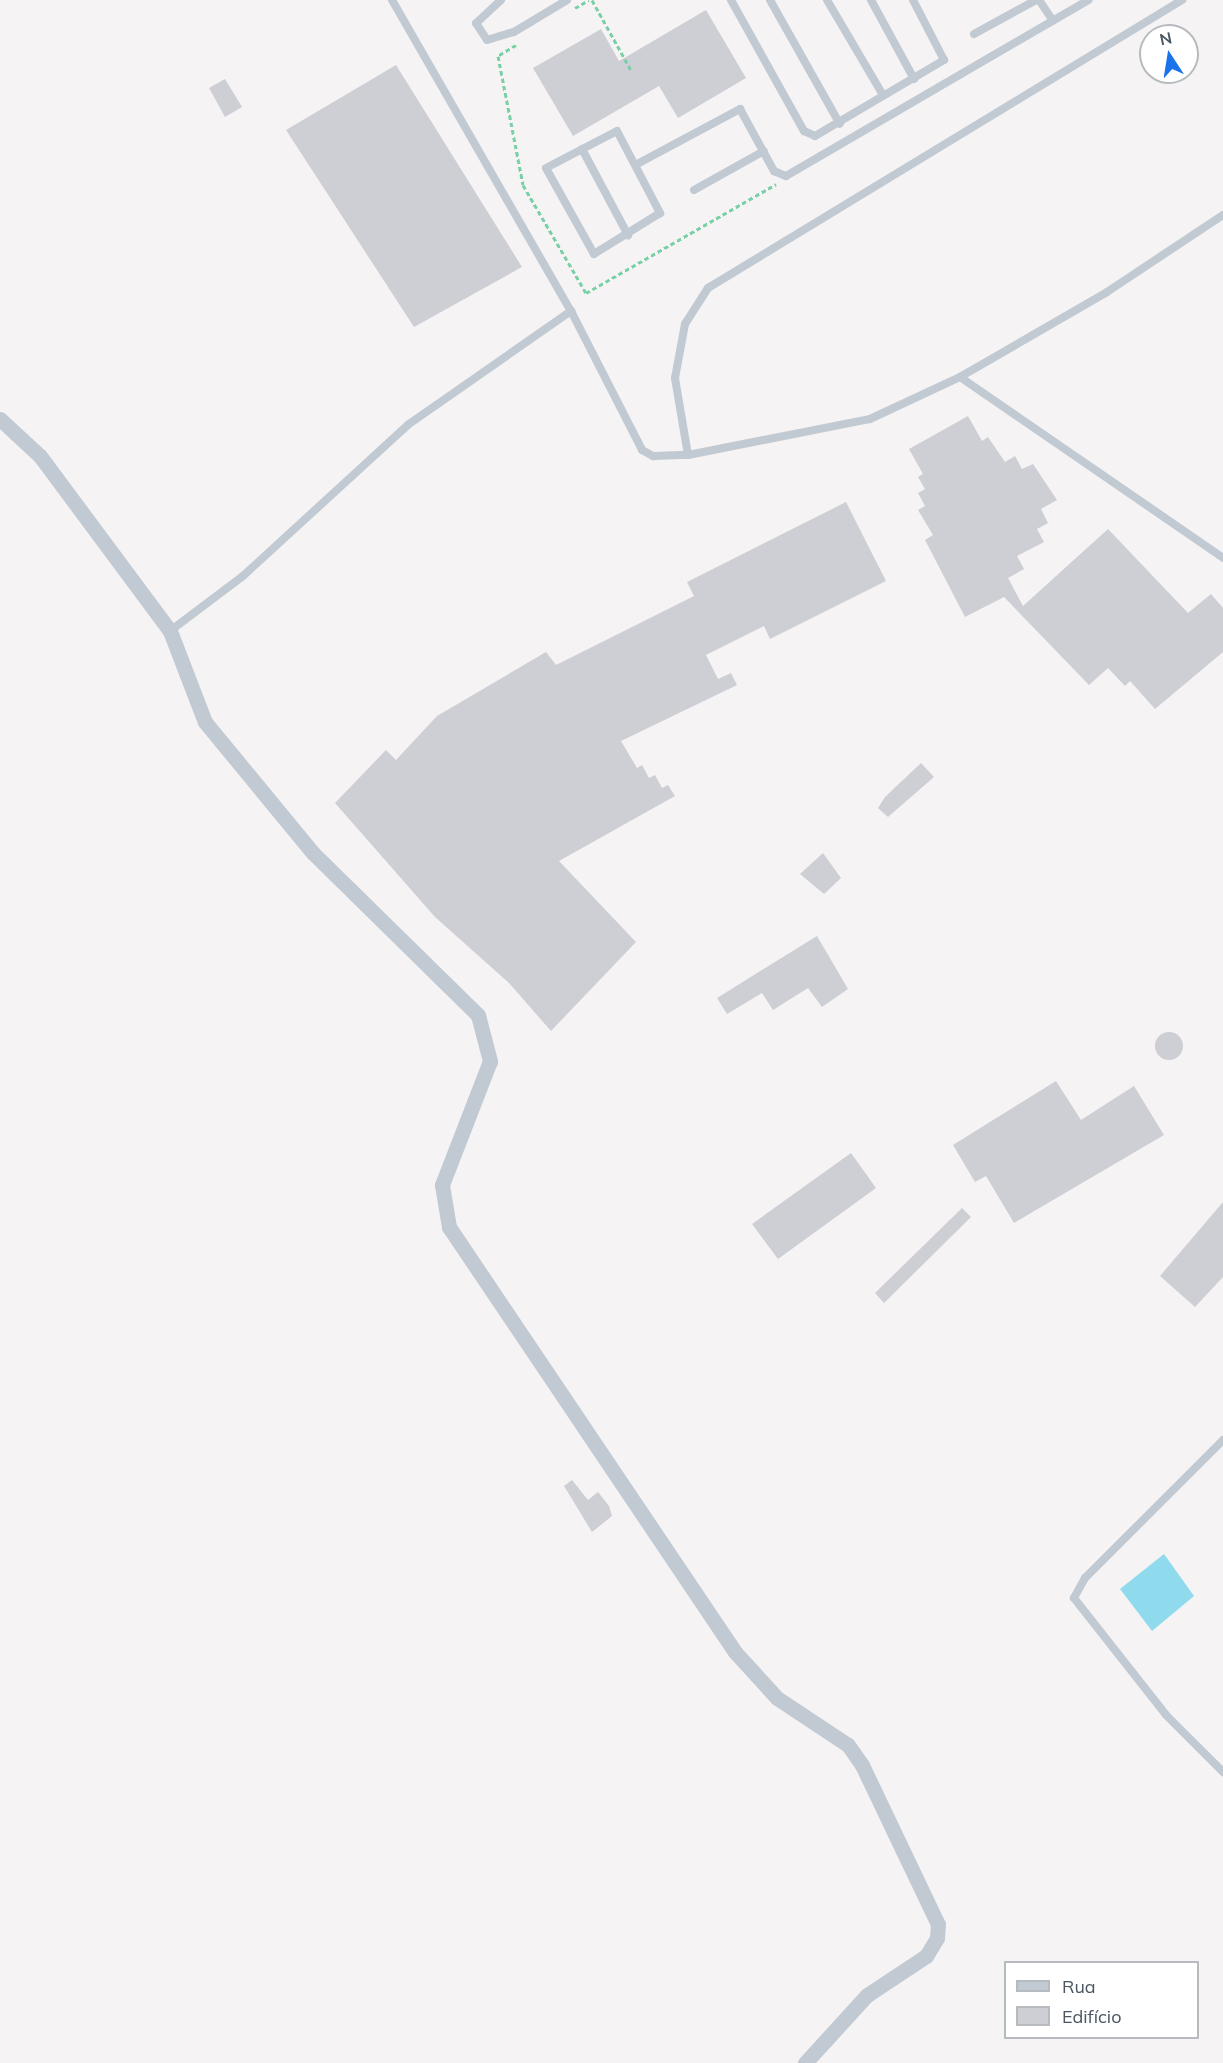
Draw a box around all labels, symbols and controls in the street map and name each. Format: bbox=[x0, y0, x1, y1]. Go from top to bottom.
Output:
north arrow bbox=[1139, 24, 1199, 84]
text: N bbox=[1158, 27, 1174, 49]
legend bbox=[1004, 1961, 1199, 2039]
text: Rua bbox=[1062, 1975, 1096, 1998]
text: Edifício bbox=[1062, 2005, 1121, 2028]

